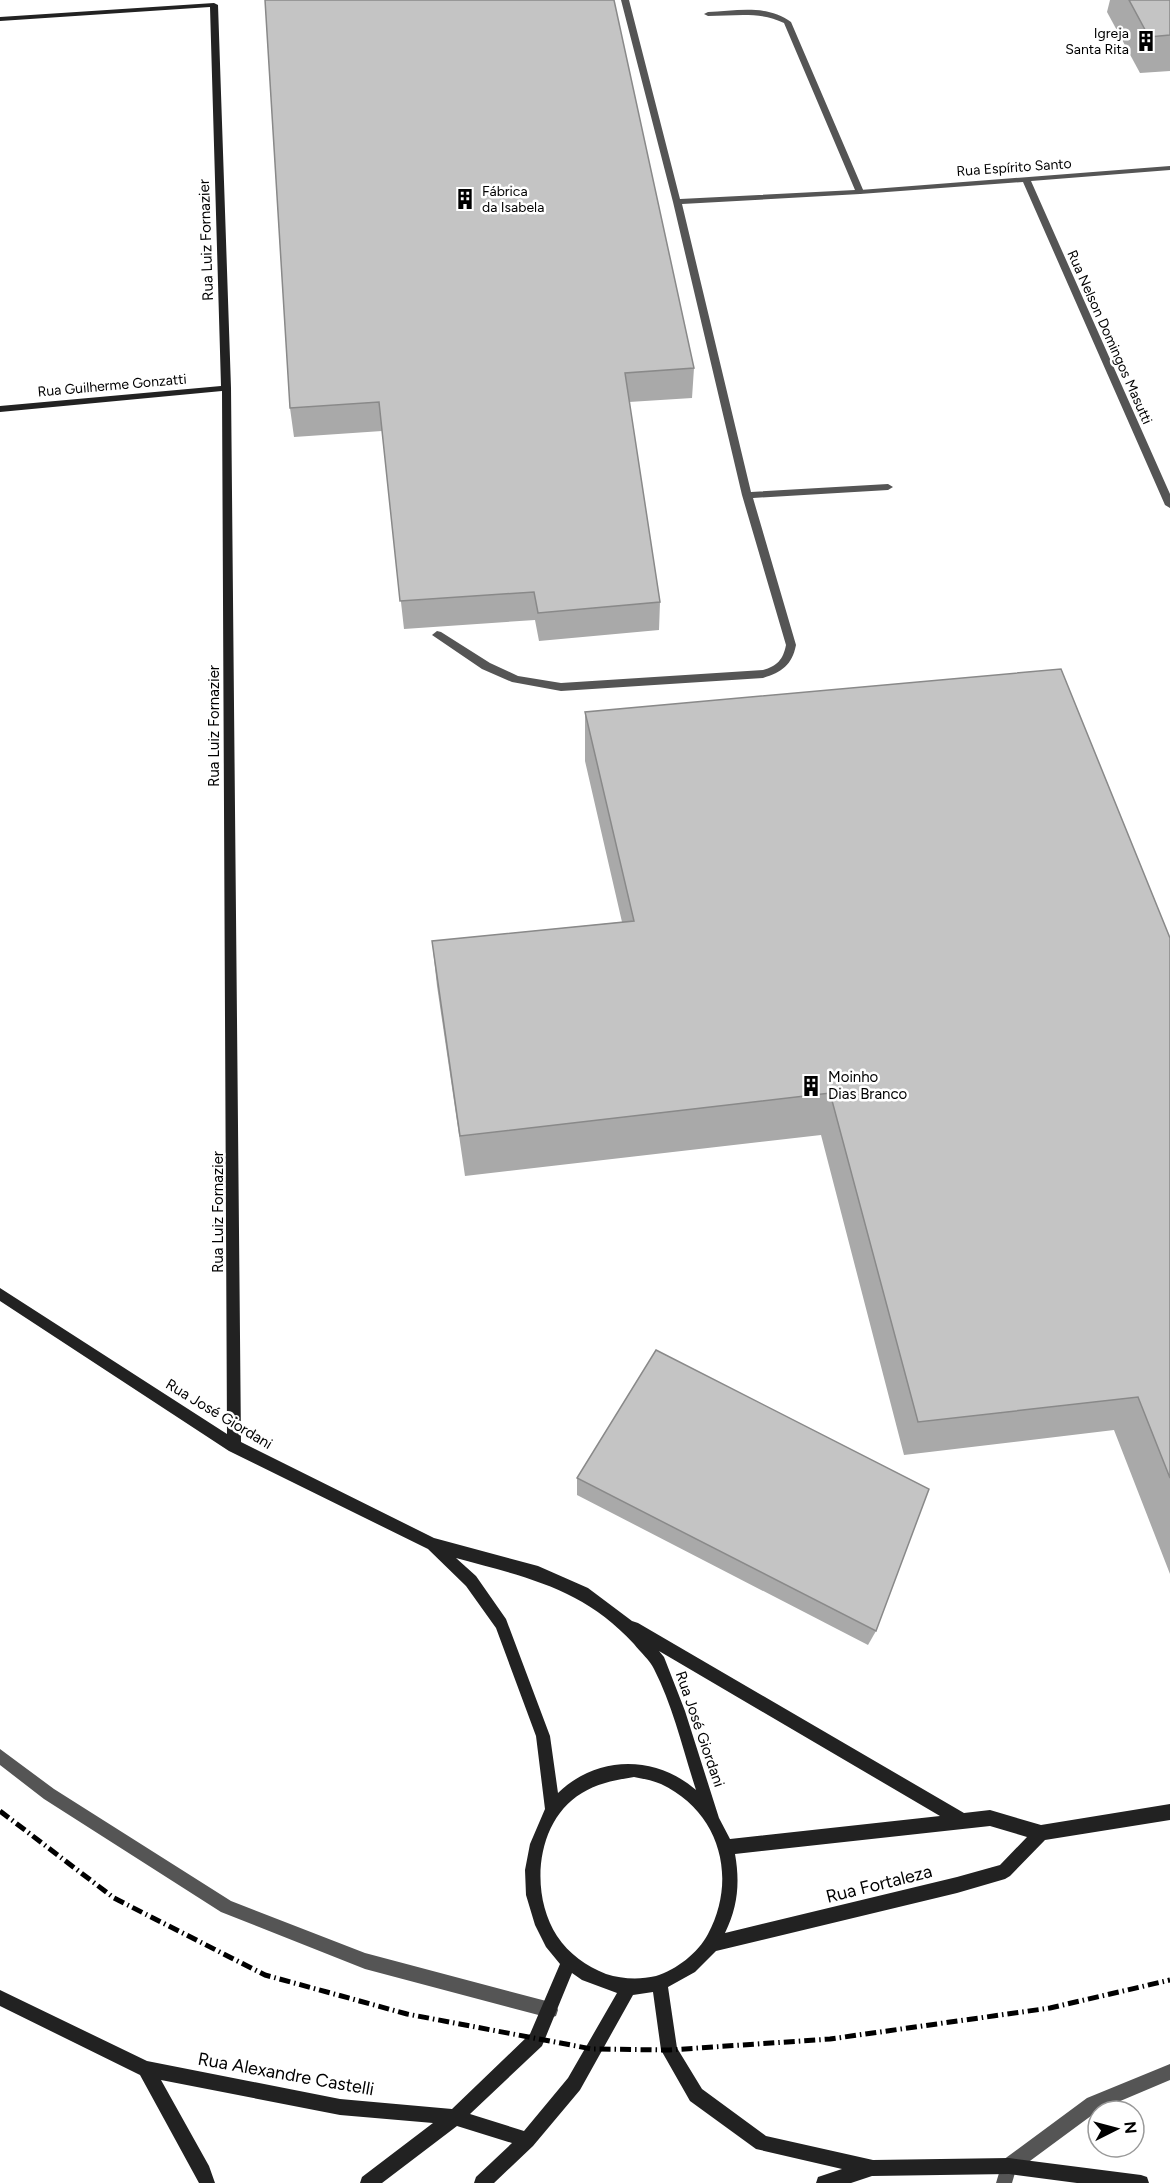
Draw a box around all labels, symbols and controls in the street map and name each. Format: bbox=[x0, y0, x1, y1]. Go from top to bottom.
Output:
place label: Igreja Santa Rita bbox=[1065, 25, 1129, 58]
building icon: Igreja Santa Rita bbox=[1134, 29, 1158, 53]
street label: Rua Espírito Santo bbox=[956, 155, 1072, 180]
street label: Rua Luiz Fornazier bbox=[195, 179, 217, 301]
place label: Fábrica da Isabela bbox=[482, 183, 544, 216]
building icon: Fábrica da Isabela bbox=[453, 187, 477, 211]
street label: Rua Nelson Domingos Masutti bbox=[1063, 247, 1156, 427]
street label: Rua Guilherme Gonzatti bbox=[37, 371, 187, 400]
street label: Rua Luiz Fornazier bbox=[205, 665, 223, 787]
place label: Moinho Dias Branco bbox=[828, 1068, 908, 1103]
building icon: Moinho Dias Branco bbox=[799, 1074, 823, 1098]
street label: Rua Luiz Fornazier bbox=[209, 1151, 227, 1273]
street label: Rua José Giordani bbox=[162, 1375, 276, 1453]
street label: Rua José Giordani bbox=[672, 1669, 728, 1789]
street label: Rua Fortaleza bbox=[824, 1860, 934, 1908]
street label: Rua Alexandre Castelli bbox=[196, 2048, 376, 2100]
north arrow bbox=[1086, 2099, 1146, 2159]
text: N bbox=[1120, 2120, 1141, 2135]

